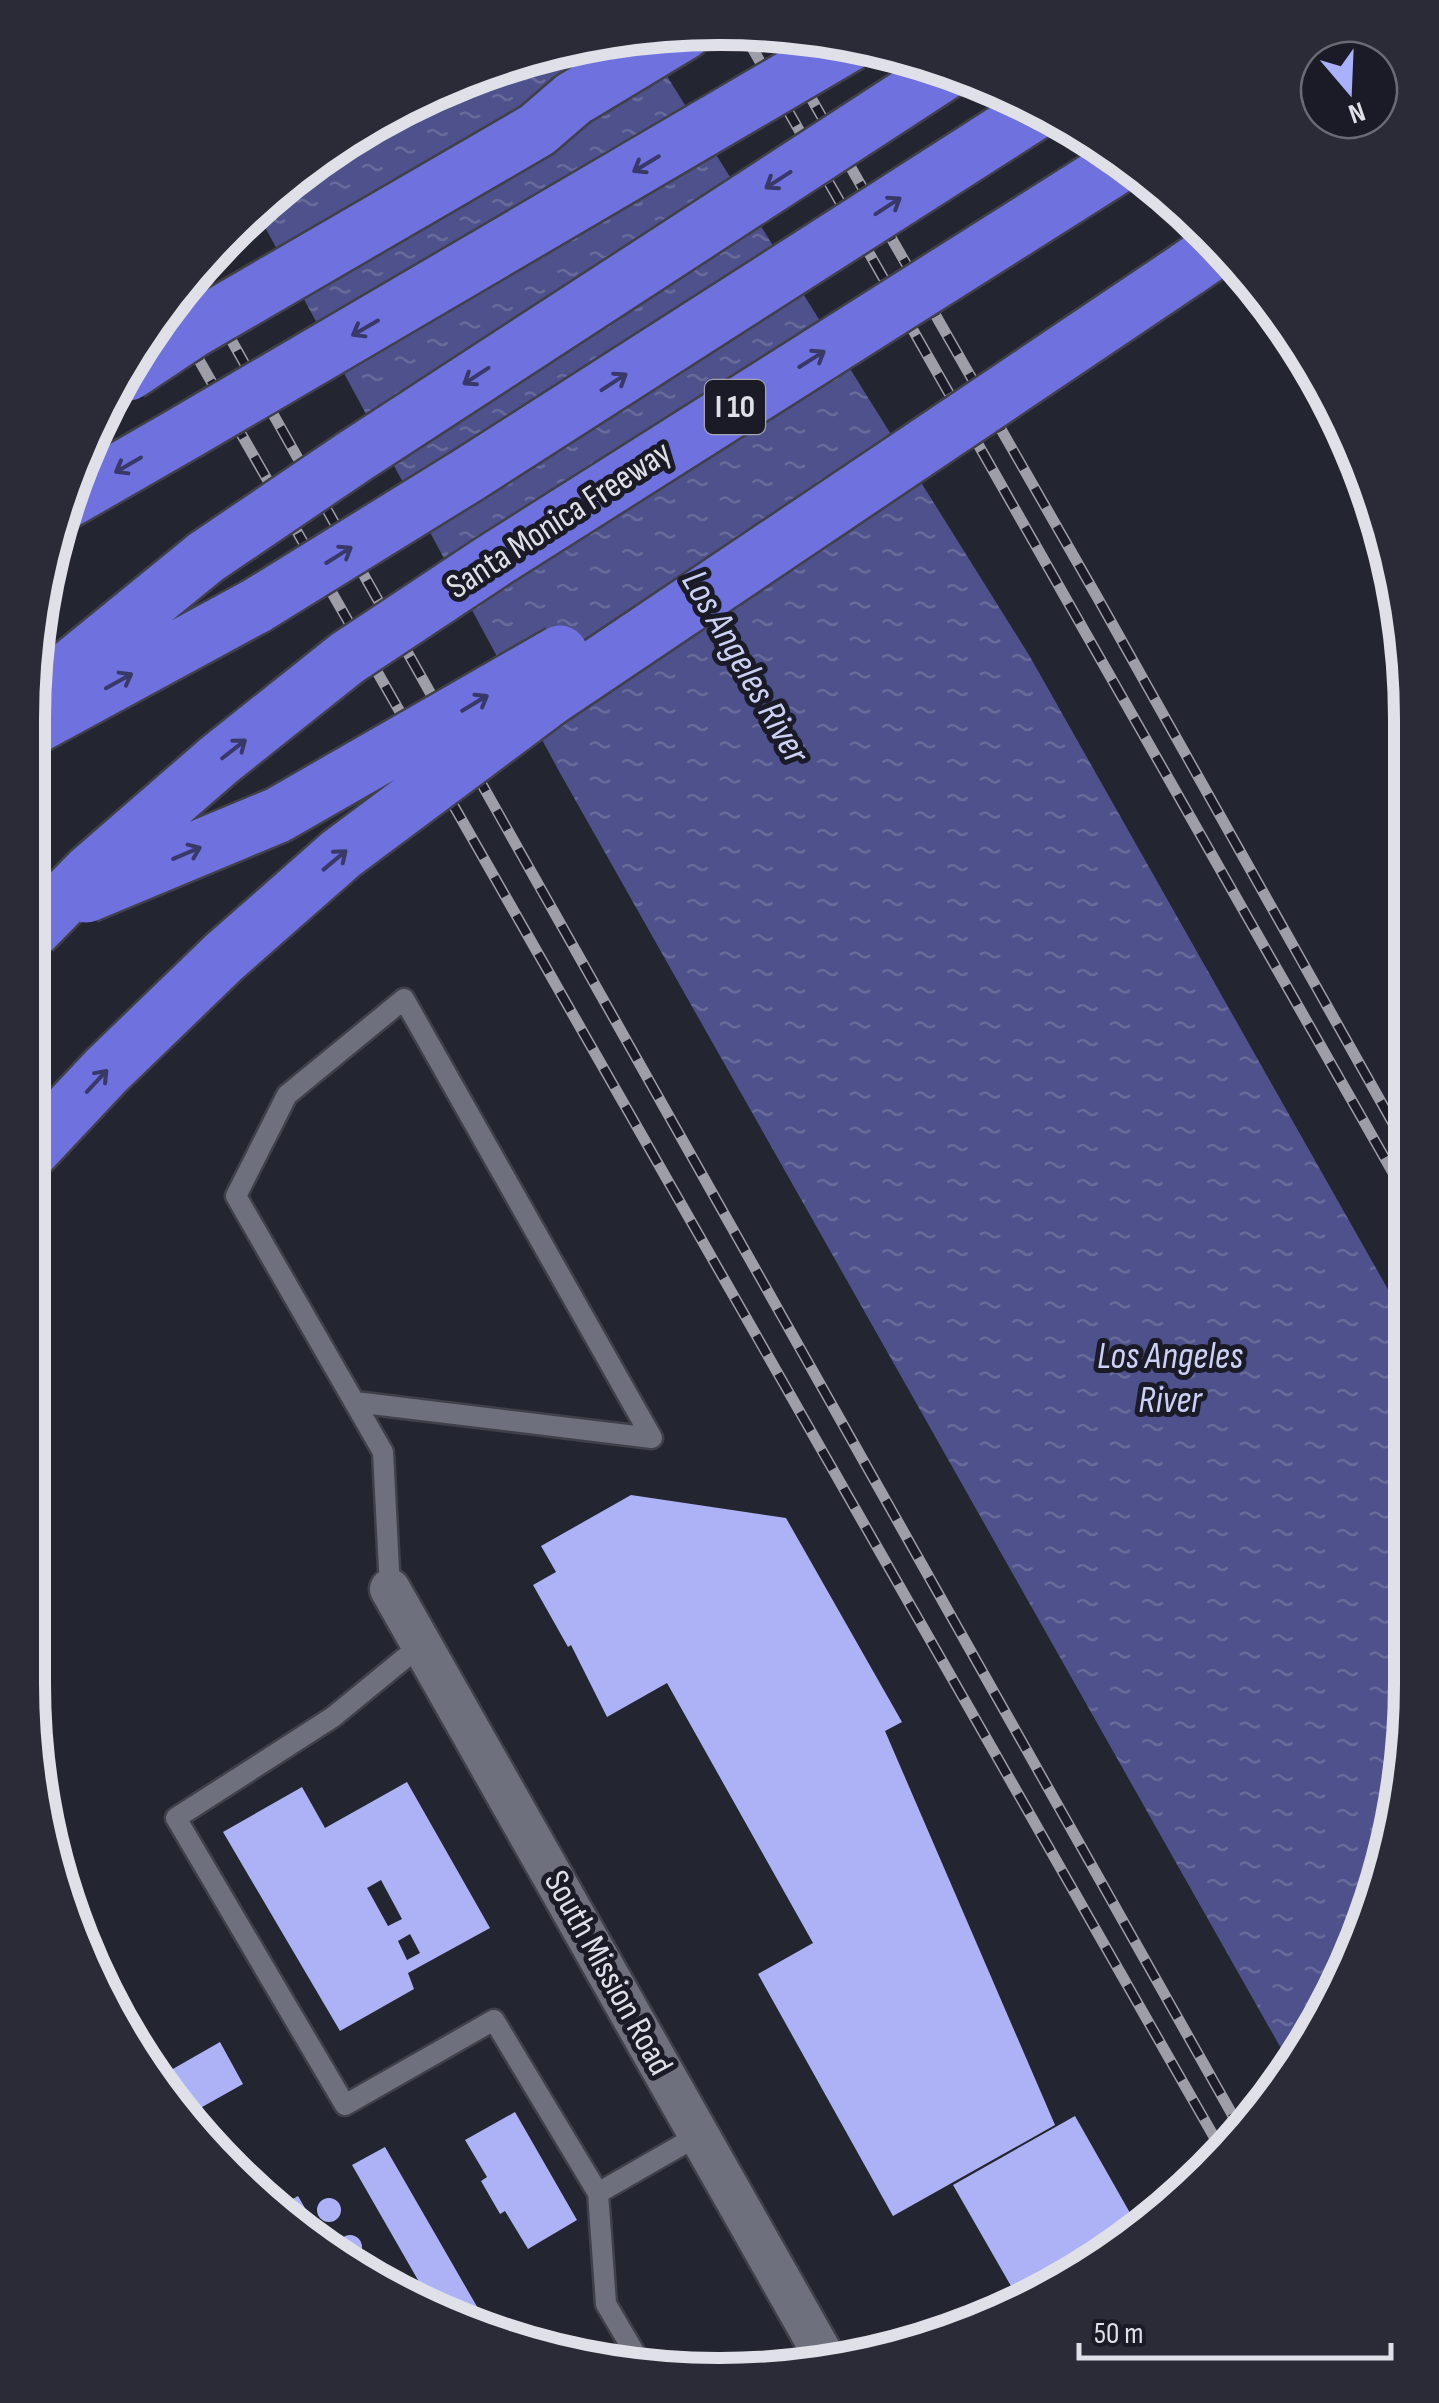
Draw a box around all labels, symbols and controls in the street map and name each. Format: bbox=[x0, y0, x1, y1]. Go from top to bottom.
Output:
north arrow bbox=[1299, 40, 1399, 140]
text: N bbox=[1344, 94, 1369, 130]
one-way arrow bbox=[632, 154, 661, 174]
one-way arrow bbox=[764, 169, 793, 190]
one-way arrow bbox=[873, 196, 901, 217]
one-way arrow bbox=[351, 318, 380, 338]
one-way arrow bbox=[797, 348, 825, 369]
one-way arrow bbox=[463, 366, 491, 387]
one-way arrow bbox=[599, 371, 628, 392]
road number: I 10 bbox=[705, 380, 765, 434]
street label: Santa Monica Freeway bbox=[439, 431, 679, 609]
one-way arrow bbox=[114, 455, 143, 475]
one-way arrow bbox=[324, 545, 353, 565]
water label: Los Angeles River bbox=[672, 562, 819, 773]
one-way arrow bbox=[103, 671, 133, 691]
one-way arrow bbox=[460, 693, 489, 713]
one-way arrow bbox=[220, 738, 246, 760]
one-way arrow bbox=[171, 843, 202, 861]
one-way arrow bbox=[322, 849, 348, 871]
one-way arrow bbox=[85, 1069, 109, 1093]
water label: Los Angeles River bbox=[1097, 1334, 1244, 1423]
street label: South Mission Road bbox=[534, 1863, 682, 2083]
scale bar bbox=[1079, 2298, 1392, 2360]
text: 50 m bbox=[1094, 2316, 1143, 2352]

